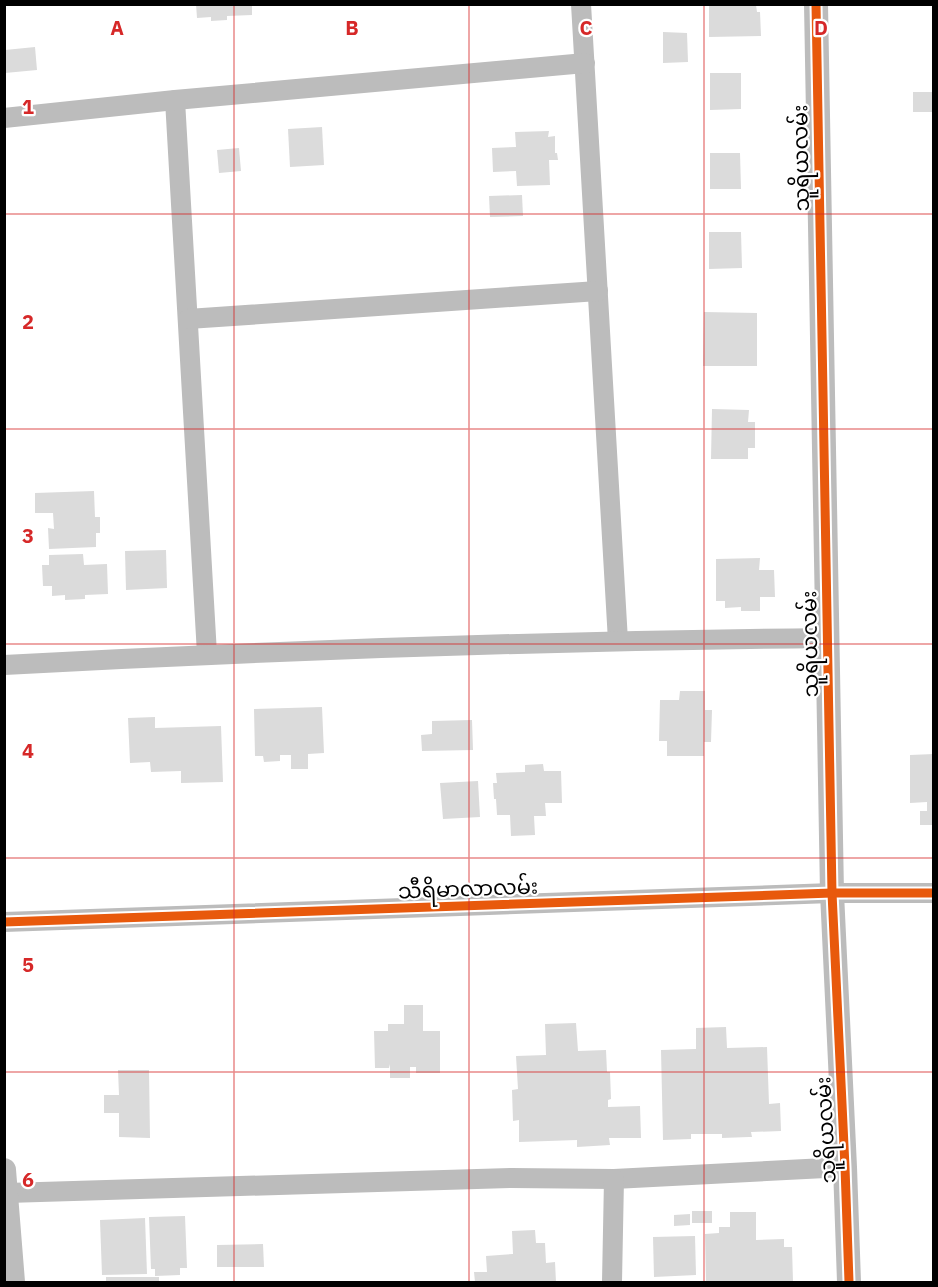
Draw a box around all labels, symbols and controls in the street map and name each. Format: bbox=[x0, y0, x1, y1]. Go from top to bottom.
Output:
text: A bbox=[110, 14, 124, 41]
text: B bbox=[345, 14, 359, 41]
text: C bbox=[579, 14, 593, 41]
text: D bbox=[814, 14, 828, 41]
text: 1 bbox=[22, 93, 34, 120]
street label: သူရိယလမ်း bbox=[784, 104, 819, 212]
text: 2 bbox=[22, 308, 34, 335]
text: 3 bbox=[22, 522, 34, 549]
street label: သူရိယလမ်း bbox=[793, 590, 828, 698]
text: 4 bbox=[22, 737, 34, 764]
street label: သီရိမာလာလမ်း bbox=[397, 871, 539, 908]
text: 5 bbox=[22, 951, 34, 978]
street label: သူရိယလမ်း bbox=[807, 1076, 846, 1184]
text: 6 bbox=[22, 1166, 34, 1193]

